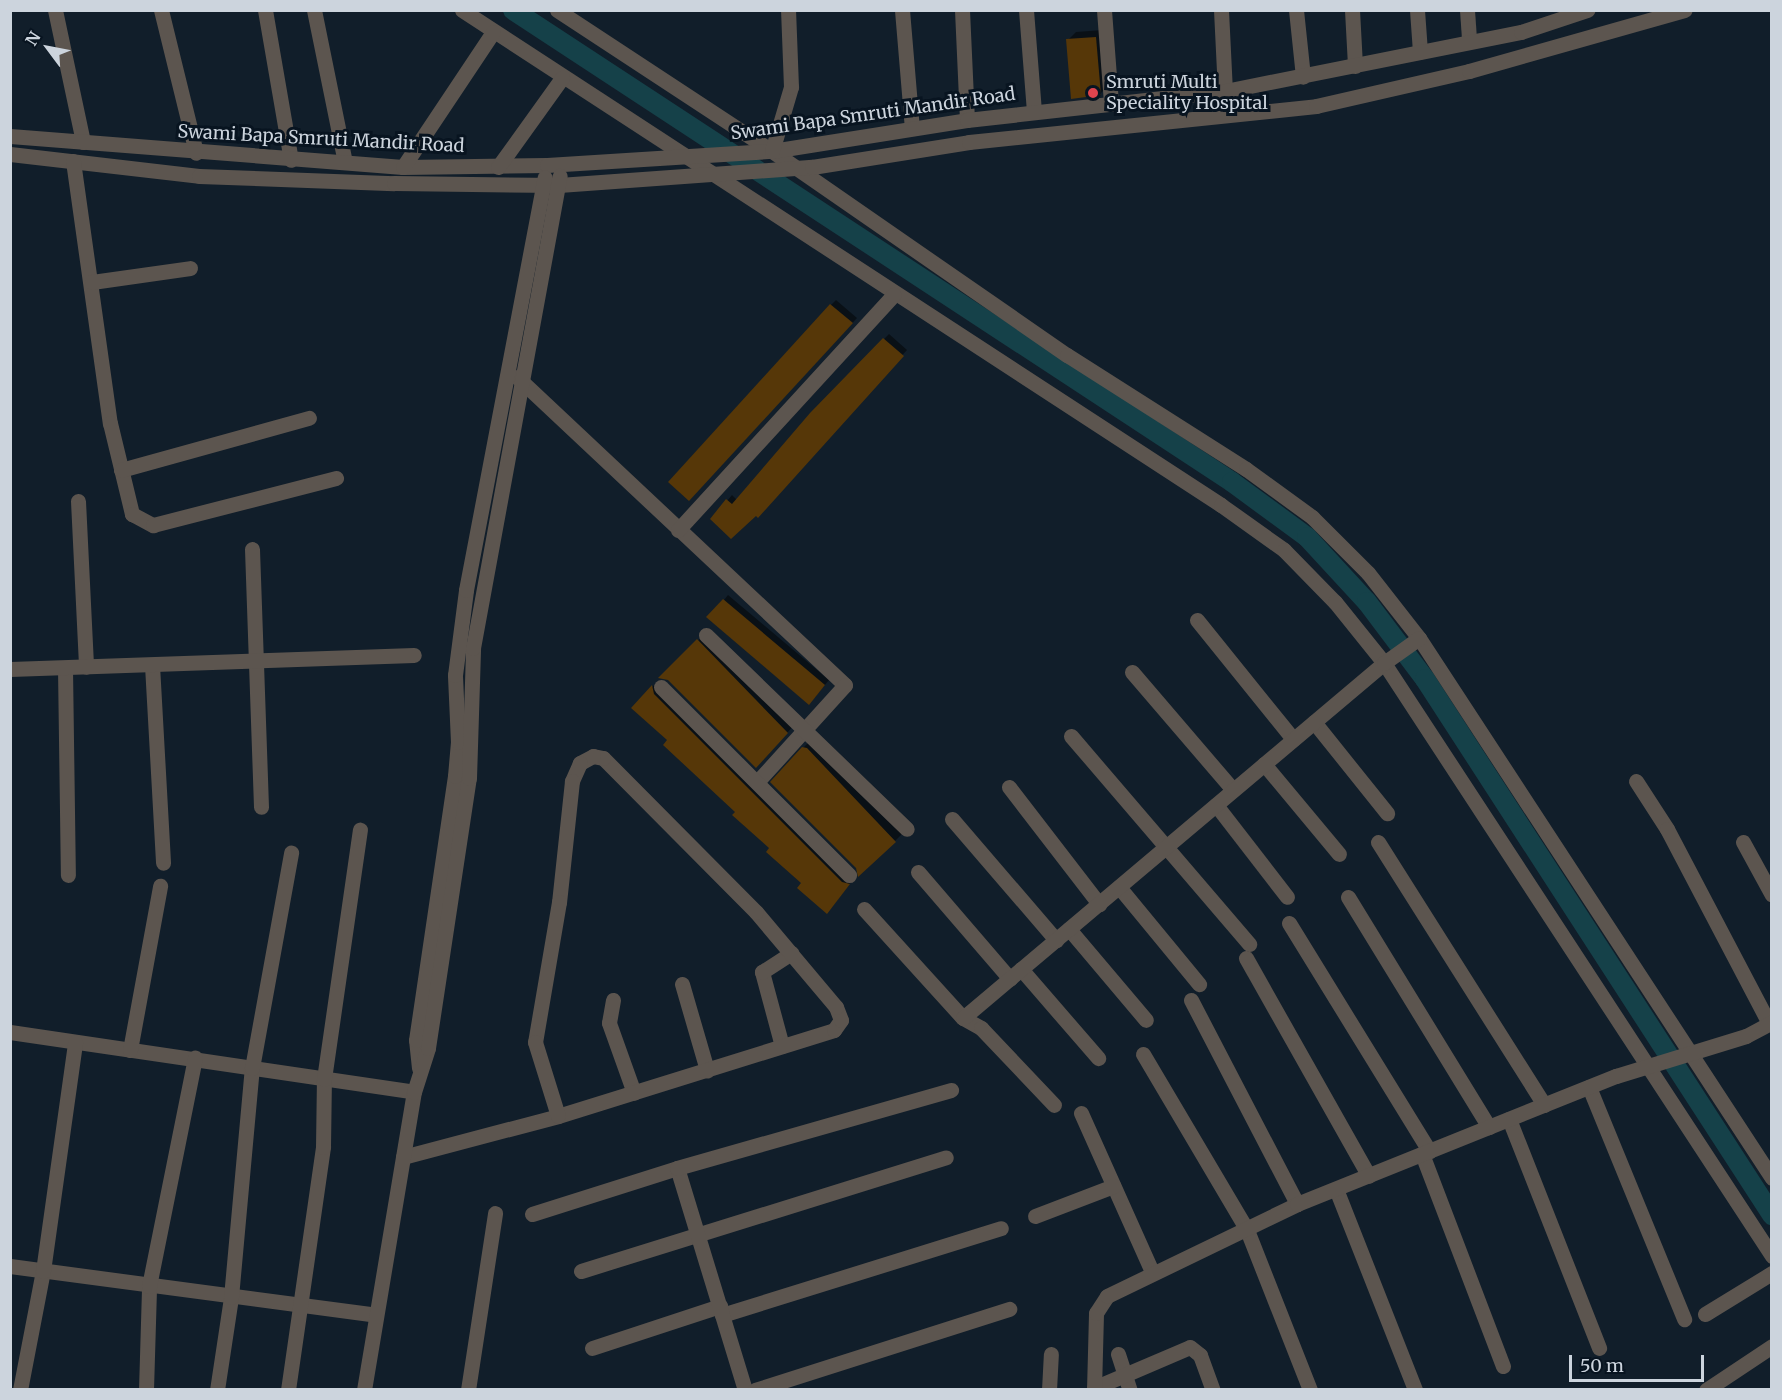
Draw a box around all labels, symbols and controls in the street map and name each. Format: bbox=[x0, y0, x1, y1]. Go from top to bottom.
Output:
north arrow bbox=[18, 18, 78, 78]
text: N bbox=[21, 28, 45, 49]
place label: Smruti Multi Speciality Hospital bbox=[1106, 72, 1268, 115]
street label: Swami Bapa Smruti Mandir Road bbox=[729, 83, 1017, 145]
marker: Smruti Multi Speciality Hospital bbox=[1084, 84, 1102, 102]
street label: Swami Bapa Smruti Mandir Road bbox=[177, 121, 465, 157]
scale bar bbox=[1572, 1343, 1707, 1381]
text: 50 m bbox=[1580, 1354, 1624, 1377]

